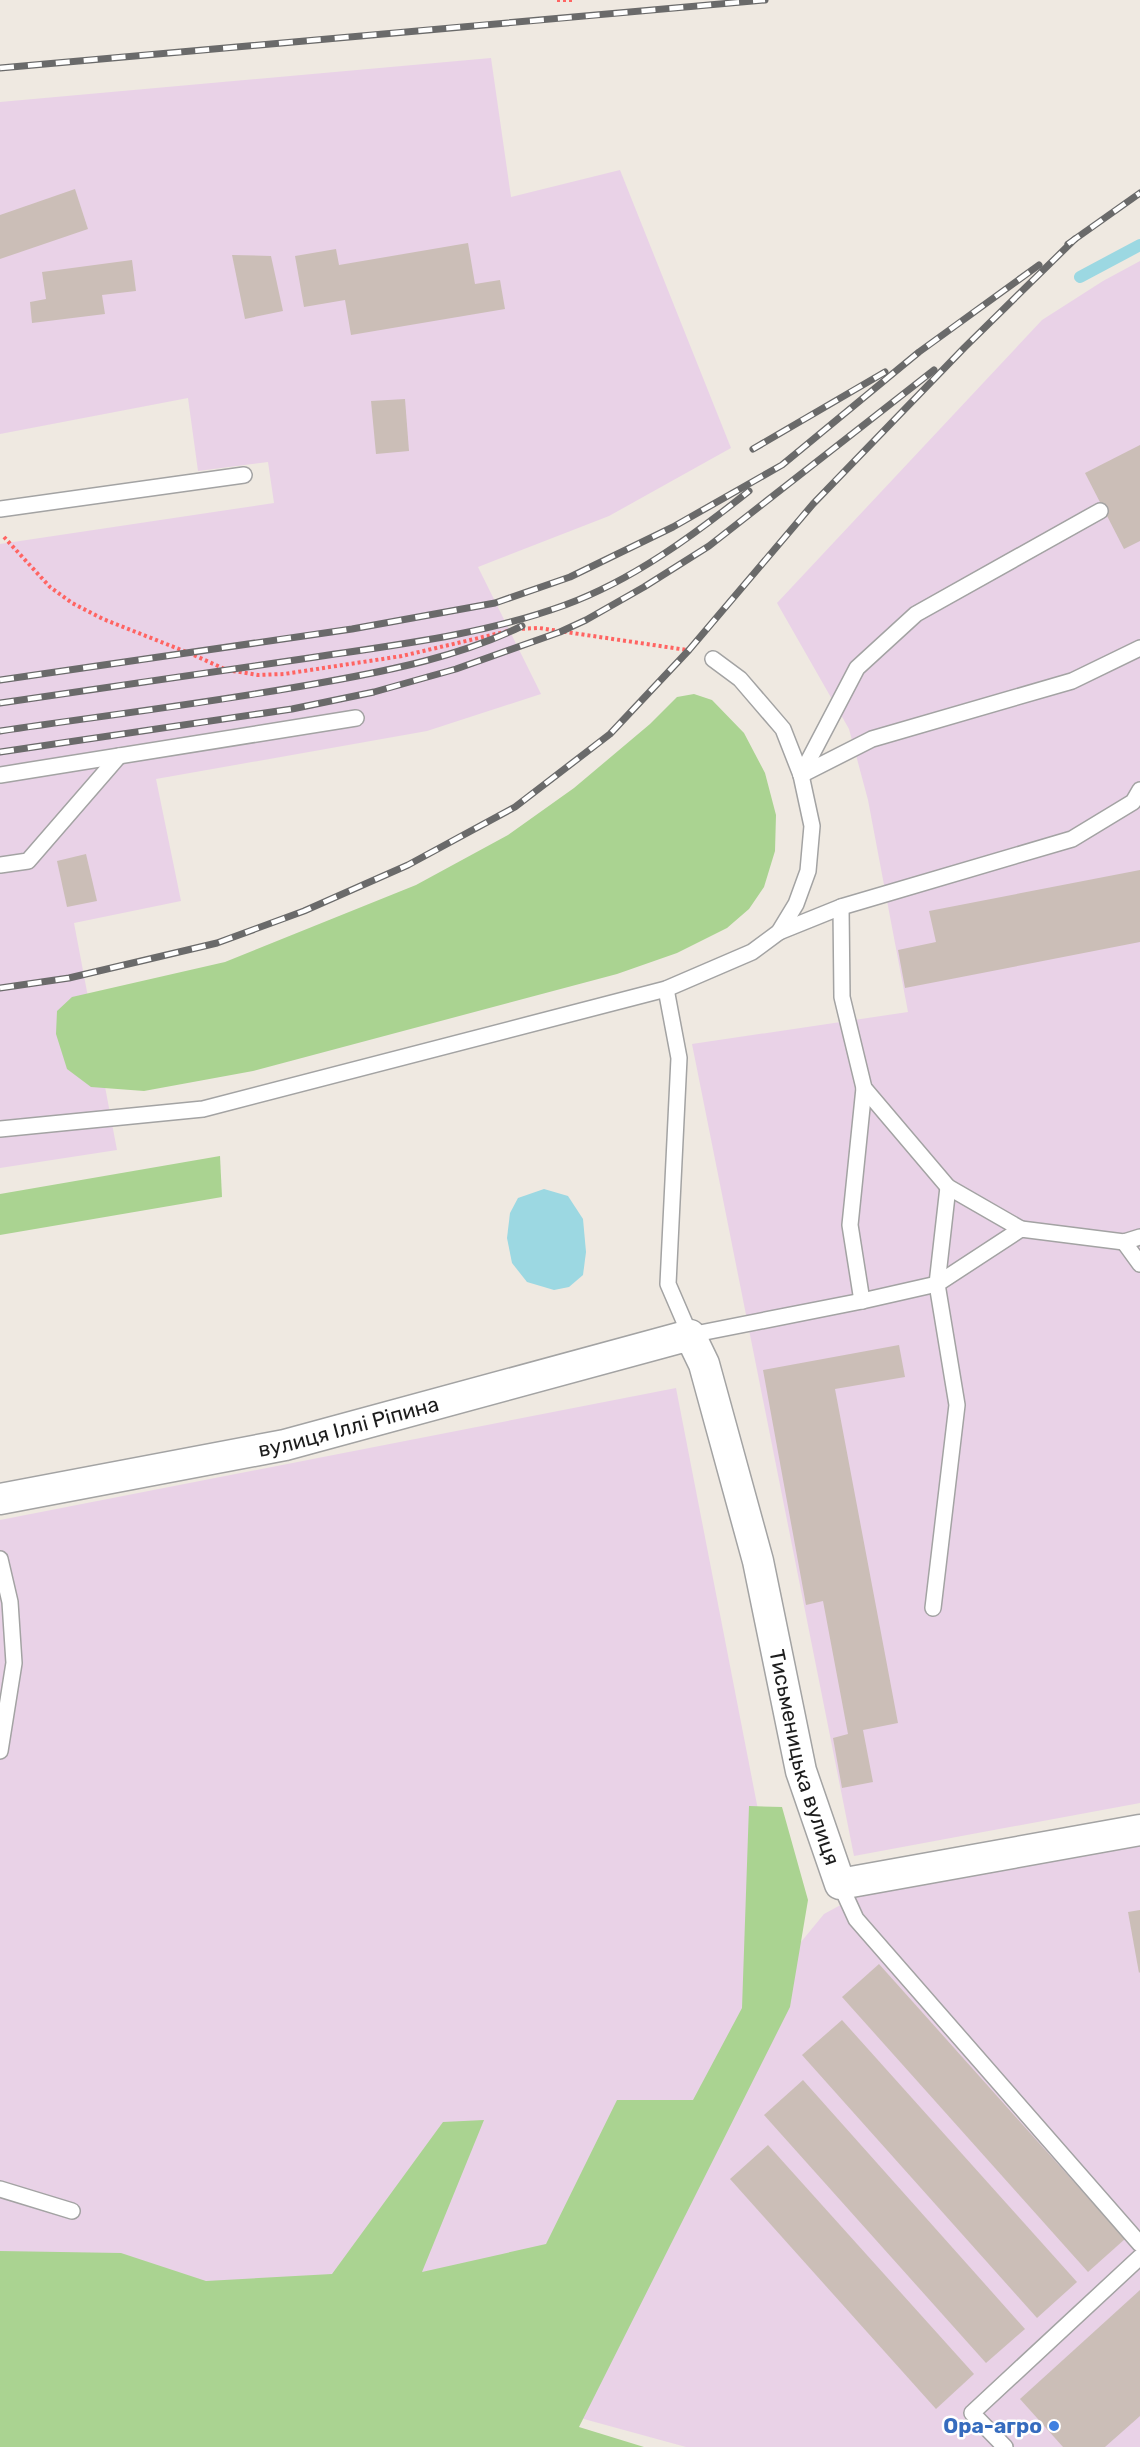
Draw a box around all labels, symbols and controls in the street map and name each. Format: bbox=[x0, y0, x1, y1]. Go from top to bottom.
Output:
street label: вулиця Іллі Ріпина bbox=[256, 1391, 441, 1462]
street label: Тисьменицька вулиця bbox=[764, 1647, 845, 1868]
place label: Ора-агро bbox=[943, 2413, 1042, 2438]
marker: Ора-агро bbox=[1047, 2419, 1061, 2433]

